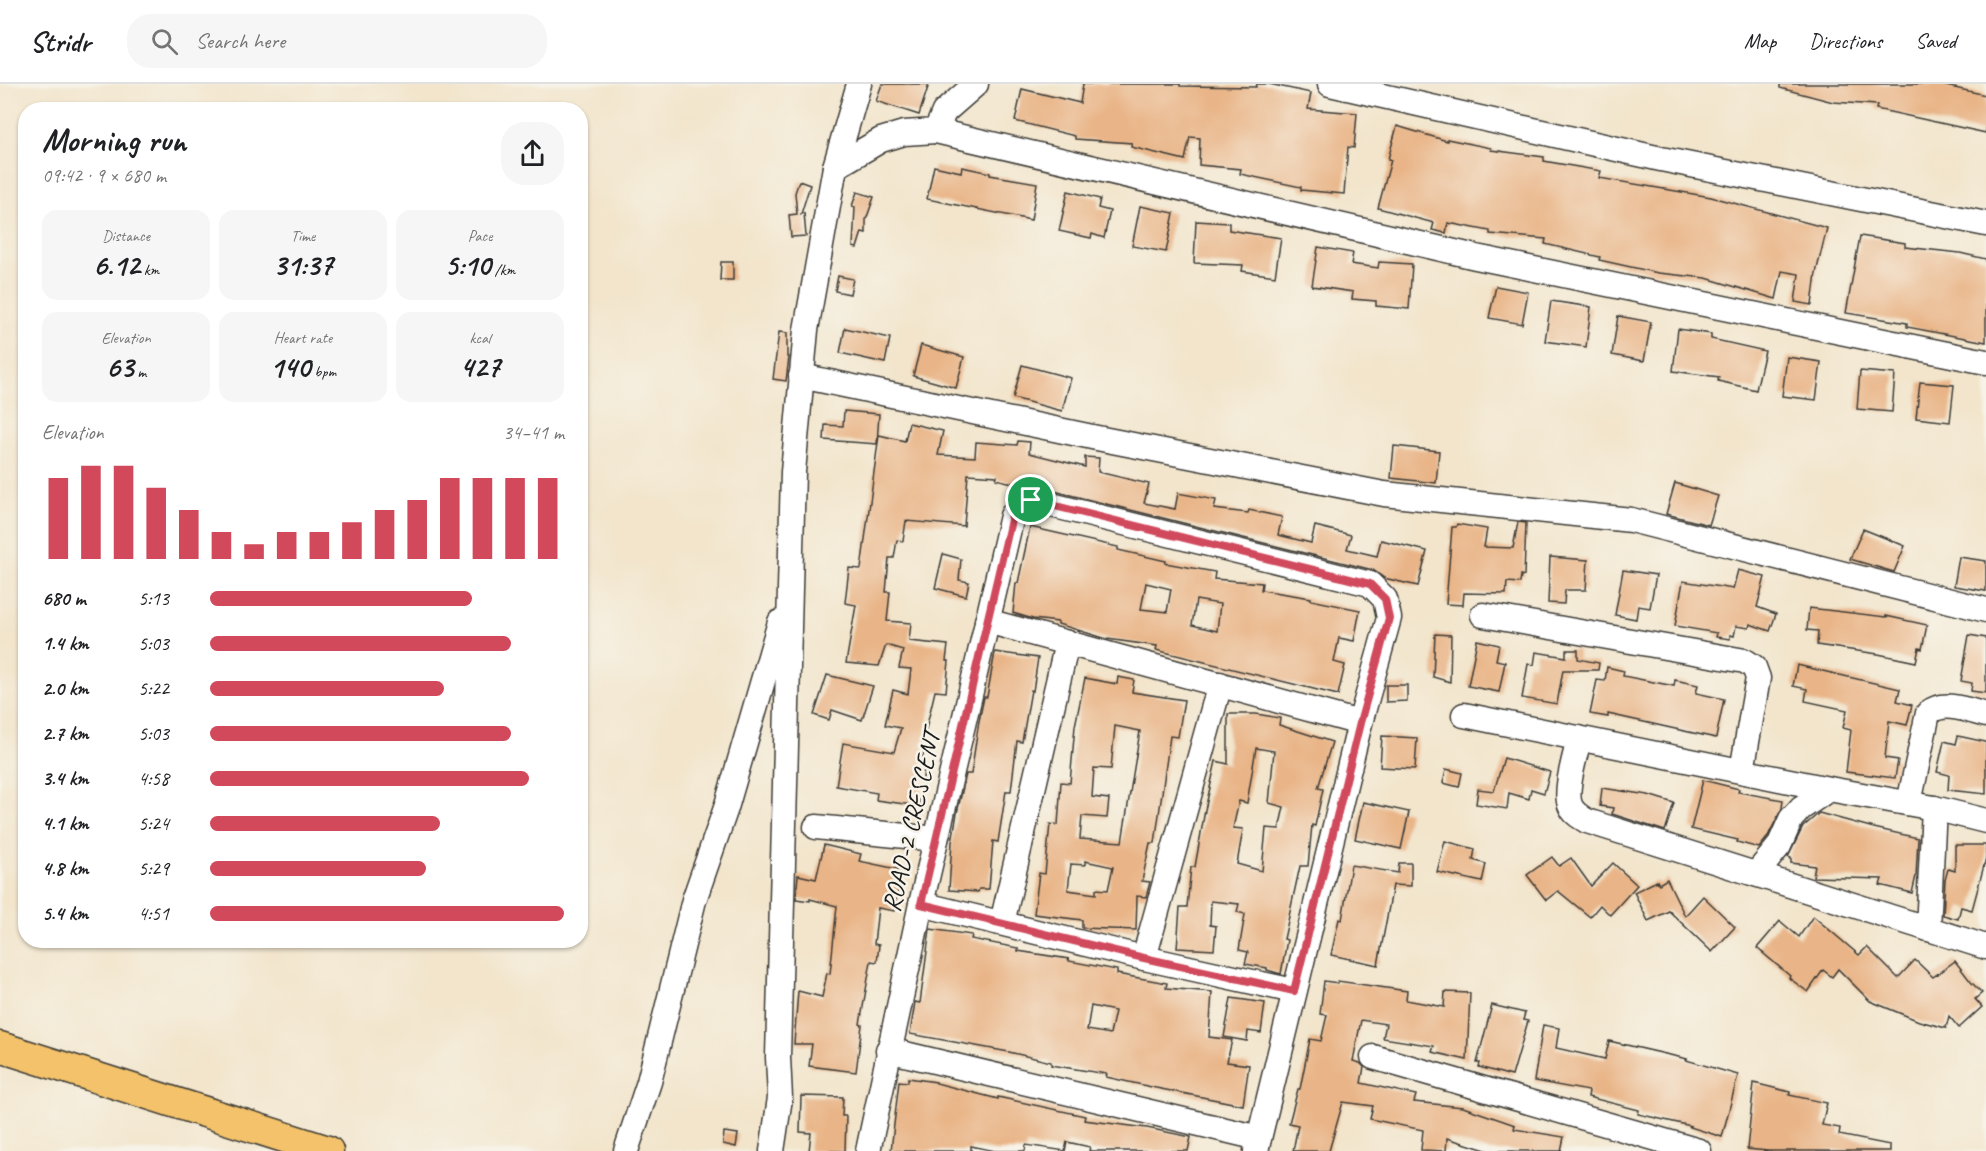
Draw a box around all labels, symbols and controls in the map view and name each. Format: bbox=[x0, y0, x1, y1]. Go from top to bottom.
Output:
search box bbox=[127, 14, 547, 68]
text: Stridr bbox=[30, 24, 91, 59]
icon: search bbox=[148, 25, 181, 58]
text: Search here bbox=[196, 27, 285, 55]
text: Map bbox=[1744, 28, 1776, 54]
text: Directions bbox=[1809, 28, 1882, 54]
text: Saved bbox=[1915, 28, 1956, 54]
text: Morning run bbox=[42, 119, 186, 161]
button: share bbox=[501, 122, 564, 185]
text: 09:42 · 9 × 680 m bbox=[42, 163, 166, 188]
text: Distance bbox=[102, 226, 150, 246]
text: Time bbox=[291, 226, 315, 246]
text: Pace bbox=[468, 226, 492, 246]
text: 6.12 bbox=[93, 246, 140, 284]
text: 31:37 bbox=[273, 246, 333, 284]
text: 5:10 bbox=[445, 246, 491, 284]
text: km bbox=[140, 260, 159, 280]
text: /km bbox=[491, 260, 515, 280]
text: Elevation bbox=[101, 328, 151, 348]
text: Heart rate bbox=[274, 328, 332, 348]
text: kcal bbox=[469, 328, 491, 348]
text: 63 bbox=[106, 348, 133, 386]
text: 140 bbox=[270, 348, 310, 386]
text: 427 bbox=[460, 348, 500, 386]
text: m bbox=[133, 362, 146, 382]
text: bpm bbox=[310, 362, 336, 382]
text: Elevation bbox=[42, 420, 104, 445]
text: 34–41 m bbox=[503, 420, 564, 445]
pin bbox=[1005, 474, 1056, 525]
icon: arrive bbox=[1014, 483, 1047, 516]
text: 680 m bbox=[42, 586, 86, 611]
text: 5:13 bbox=[138, 586, 169, 611]
text: 1.4 km bbox=[42, 631, 89, 656]
text: 5:03 bbox=[138, 631, 169, 656]
text: 2.0 km bbox=[42, 676, 89, 701]
text: 5:22 bbox=[138, 676, 169, 701]
text: 2.7 km bbox=[42, 721, 88, 746]
text: 5:03 bbox=[138, 721, 169, 746]
street label: ROAD-2 CRESCENT bbox=[875, 721, 950, 915]
text: 3.4 km bbox=[42, 766, 89, 791]
text: 4:58 bbox=[138, 766, 169, 791]
text: 4.1 km bbox=[42, 811, 89, 836]
text: 5:24 bbox=[138, 811, 169, 836]
text: 4.8 km bbox=[42, 856, 89, 881]
text: 5:29 bbox=[138, 856, 169, 881]
text: 5.4 km bbox=[42, 901, 88, 926]
text: 4:51 bbox=[138, 901, 169, 926]

